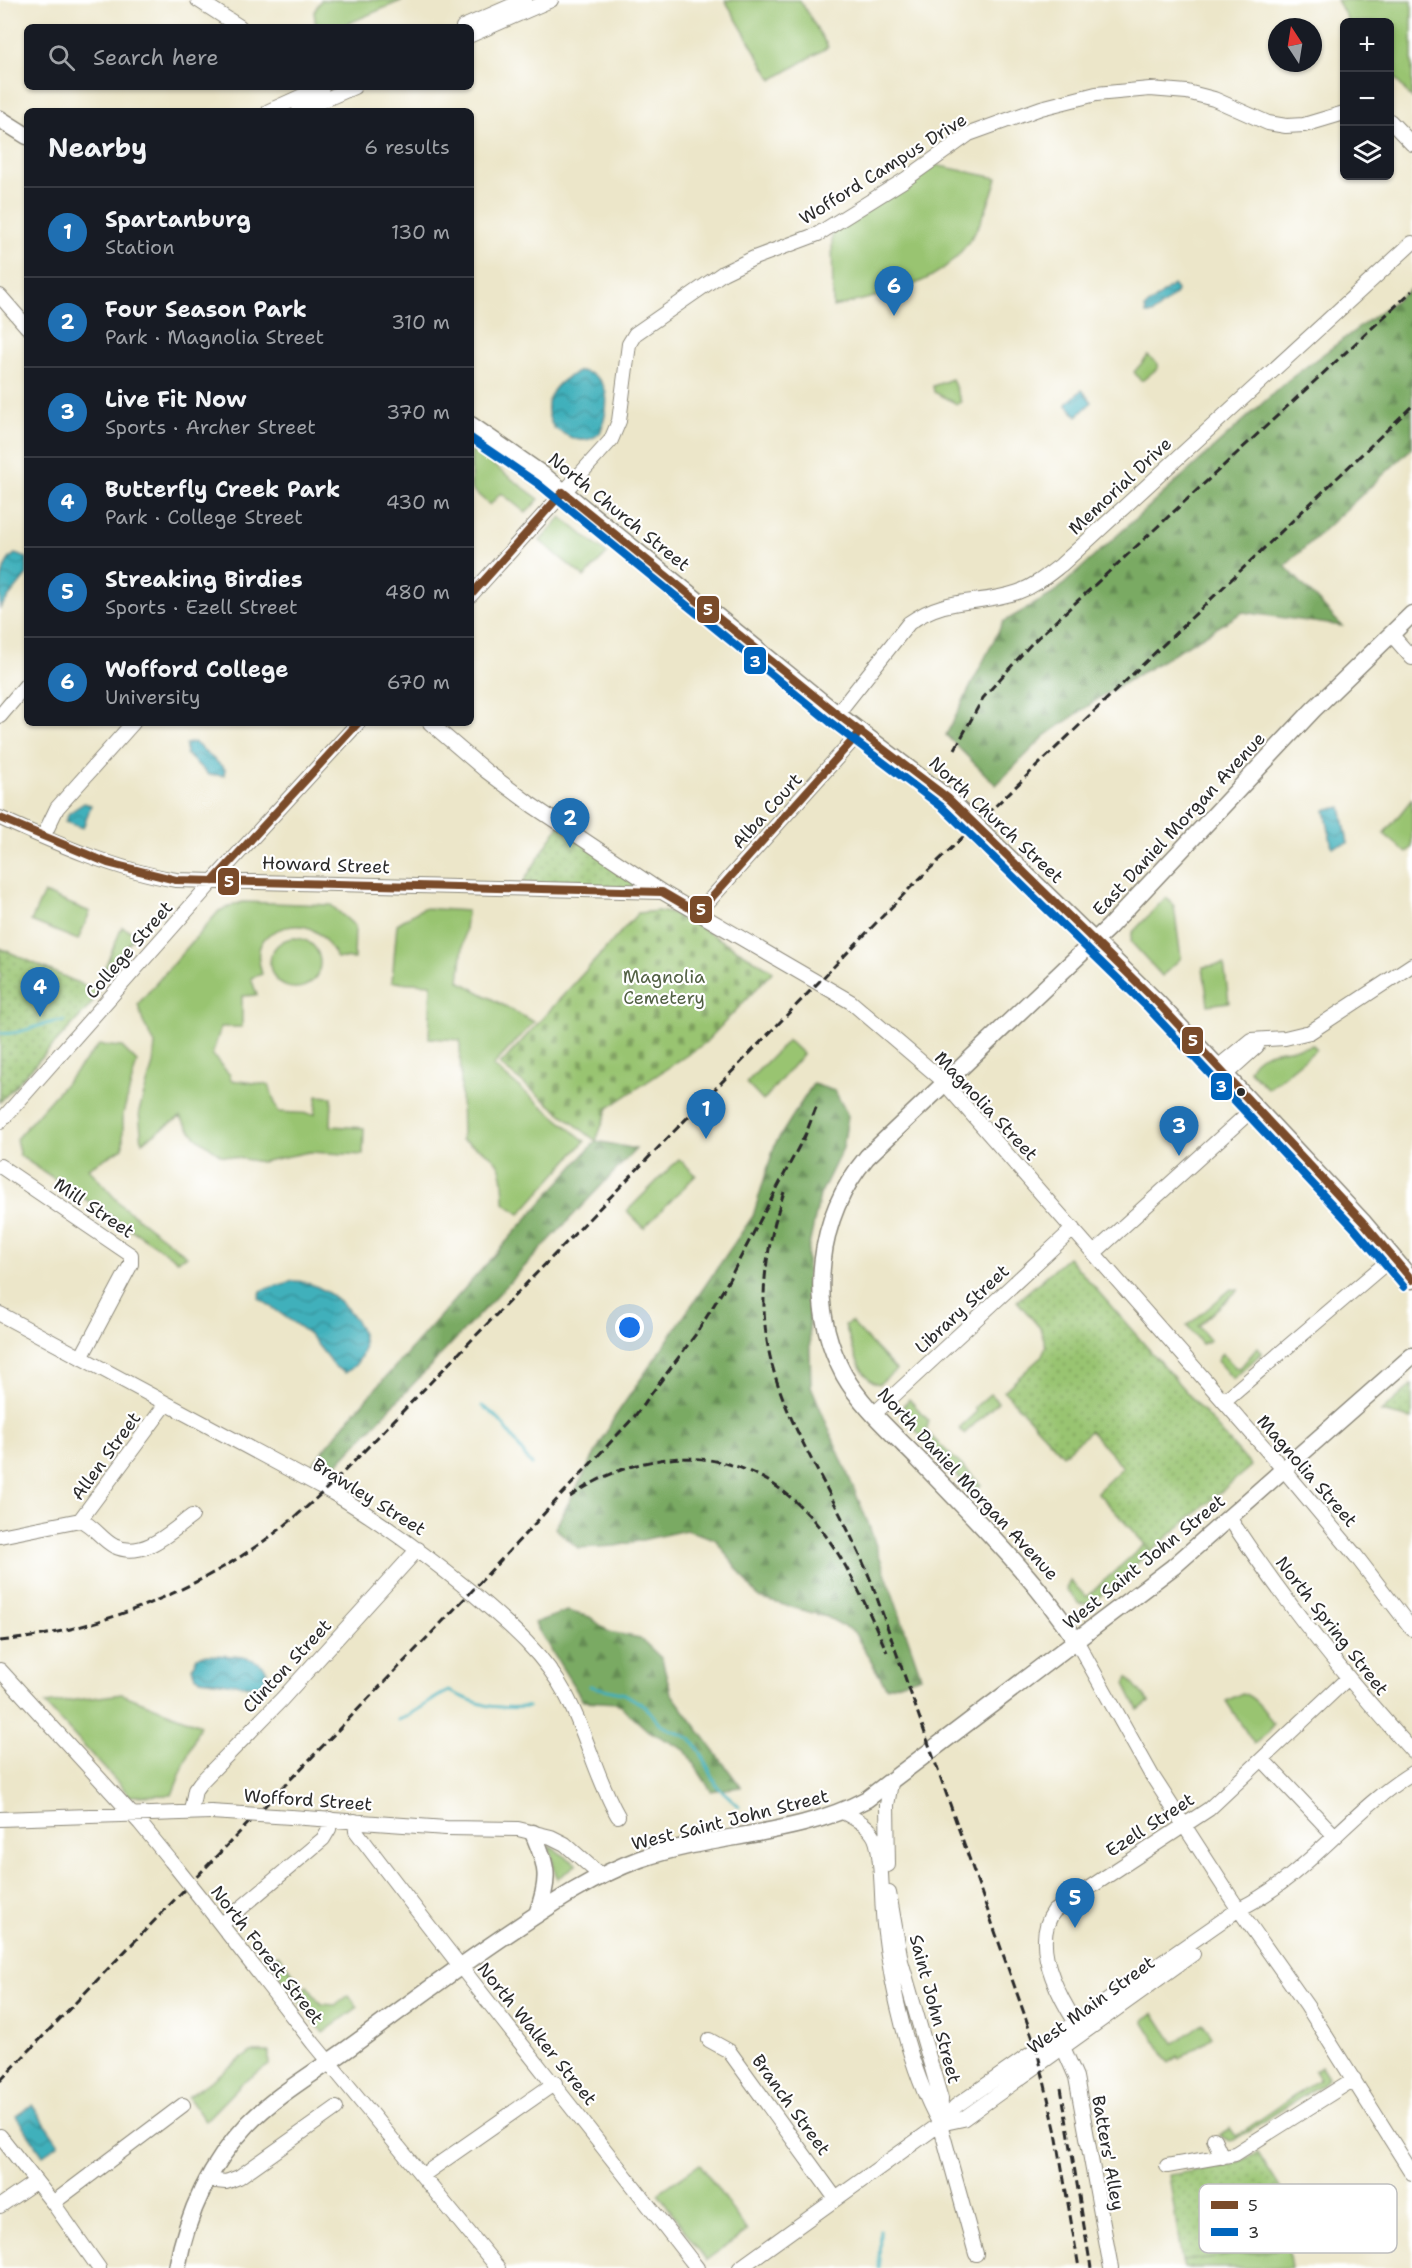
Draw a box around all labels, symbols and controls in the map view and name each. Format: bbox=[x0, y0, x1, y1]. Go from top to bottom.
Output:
north arrow bbox=[1268, 18, 1322, 72]
map controls bbox=[1340, 18, 1394, 180]
button: + bbox=[1340, 18, 1394, 72]
search box bbox=[24, 24, 474, 90]
icon: search bbox=[45, 41, 78, 74]
text: Search here bbox=[93, 43, 219, 72]
button: − bbox=[1340, 72, 1394, 126]
street label: Wofford Campus Drive bbox=[795, 108, 971, 230]
button: layers bbox=[1340, 126, 1394, 180]
text: Nearby bbox=[48, 130, 147, 165]
text: 6 results bbox=[364, 134, 450, 160]
text: Spartanburg bbox=[105, 205, 251, 234]
text: 1 bbox=[63, 219, 72, 245]
text: 130 m bbox=[391, 219, 450, 245]
text: Station bbox=[105, 234, 174, 260]
pin: 6 bbox=[874, 266, 914, 316]
text: Four Season Park bbox=[105, 295, 307, 324]
text: 2 bbox=[61, 309, 75, 335]
text: 310 m bbox=[391, 309, 450, 335]
text: Park · Magnolia Street bbox=[105, 324, 324, 350]
text: Live Fit Now bbox=[105, 385, 246, 414]
text: 3 bbox=[61, 399, 75, 425]
text: 370 m bbox=[386, 399, 450, 425]
text: Sports · Archer Street bbox=[105, 414, 316, 440]
street label: Memorial Drive bbox=[1063, 432, 1177, 540]
street label: North Church Street bbox=[543, 447, 695, 577]
text: Butterfly Creek Park bbox=[105, 475, 340, 504]
text: 4 bbox=[61, 489, 75, 515]
text: 430 m bbox=[386, 489, 450, 515]
text: Park · College Street bbox=[105, 504, 303, 530]
text: Streaking Birdies bbox=[105, 565, 303, 594]
text: 5 bbox=[61, 579, 74, 605]
text: 480 m bbox=[385, 579, 450, 605]
text: Sports · Ezell Street bbox=[105, 594, 298, 620]
line badge: 5 bbox=[696, 595, 720, 624]
text: 5 bbox=[703, 599, 713, 620]
line badge: 3 bbox=[743, 646, 767, 675]
text: 3 bbox=[749, 651, 761, 672]
text: Wofford College bbox=[105, 655, 288, 684]
text: 6 bbox=[61, 669, 75, 695]
text: 670 m bbox=[387, 669, 450, 695]
text: University bbox=[105, 684, 201, 710]
street label: East Daniel Morgan Avenue bbox=[1087, 727, 1271, 921]
street label: North Church Street bbox=[924, 751, 1069, 889]
street label: Alba Court bbox=[727, 768, 807, 854]
pin: 2 bbox=[550, 798, 590, 848]
street label: Howard Street bbox=[262, 851, 391, 879]
line badge: 5 bbox=[217, 867, 240, 896]
text: 5 bbox=[224, 871, 234, 892]
line badge: 5 bbox=[689, 895, 713, 924]
street label: College Street bbox=[80, 896, 178, 1004]
text: 5 bbox=[696, 899, 706, 920]
park label: Magnolia Cemetery bbox=[623, 965, 705, 1010]
pin: 4 bbox=[20, 968, 60, 1017]
line badge: 5 bbox=[1181, 1026, 1204, 1055]
text: 5 bbox=[1188, 1030, 1198, 1051]
street label: Magnolia Street bbox=[929, 1046, 1043, 1166]
line badge: 3 bbox=[1210, 1072, 1233, 1101]
text: 3 bbox=[1215, 1076, 1227, 1097]
unlabelled marker bbox=[1235, 1086, 1247, 1098]
pin: 1 bbox=[686, 1090, 726, 1139]
pin: 3 bbox=[1160, 1106, 1198, 1156]
street label: Mill Street bbox=[49, 1172, 139, 1244]
street label: Library Street bbox=[910, 1259, 1014, 1359]
your location bbox=[615, 1313, 644, 1342]
street label: North Daniel Morgan Avenue bbox=[872, 1382, 1064, 1586]
street label: Allen Street bbox=[66, 1407, 146, 1505]
street label: Magnolia Street bbox=[1252, 1410, 1363, 1532]
street label: Brawley Street bbox=[308, 1453, 430, 1541]
street label: West Saint John Street bbox=[1058, 1489, 1230, 1635]
street label: North Spring Street bbox=[1270, 1551, 1394, 1701]
street label: Clinton Street bbox=[237, 1614, 337, 1718]
street label: Wofford Street bbox=[243, 1784, 373, 1816]
street label: West Saint John Street bbox=[629, 1784, 831, 1856]
street label: Ezell Street bbox=[1101, 1787, 1199, 1863]
pin: 5 bbox=[1056, 1878, 1094, 1928]
street label: North Forest Street bbox=[205, 1881, 329, 2030]
street label: Saint John Street bbox=[904, 1932, 966, 2086]
street label: West Main Street bbox=[1022, 1950, 1160, 2059]
street label: North Walker Street bbox=[472, 1958, 602, 2111]
street label: Branch Street bbox=[746, 2050, 836, 2160]
street label: Batters' Alley bbox=[1086, 2094, 1130, 2212]
legend bbox=[1199, 2184, 1397, 2253]
text: 5 bbox=[1248, 2195, 1258, 2216]
text: 3 bbox=[1248, 2222, 1259, 2243]

